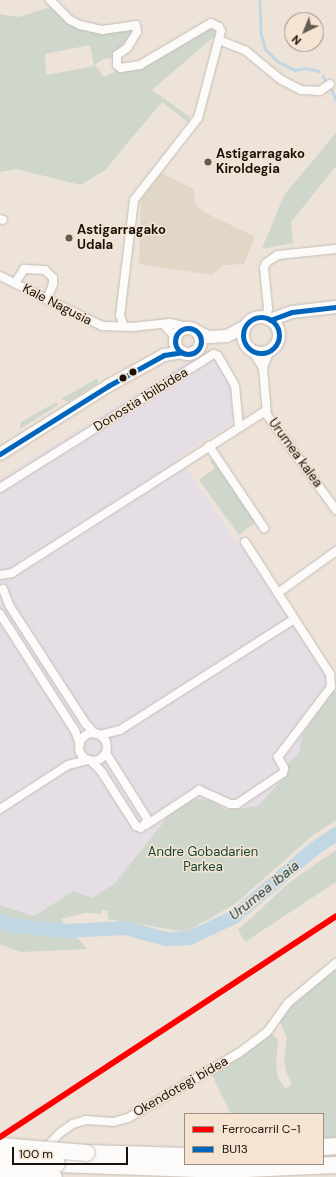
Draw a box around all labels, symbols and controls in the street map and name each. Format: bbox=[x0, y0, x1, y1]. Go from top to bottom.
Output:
north arrow bbox=[284, 12, 324, 52]
text: N bbox=[289, 32, 304, 48]
place label: Astigarragako Kiroldegia bbox=[216, 147, 305, 178]
marker: Astigarragako Kiroldegia bbox=[203, 157, 213, 167]
place label: Astigarragako Udala bbox=[77, 223, 166, 254]
marker: Astigarragako Udala bbox=[64, 233, 74, 243]
street label: Kale Nagusia bbox=[20, 281, 94, 329]
street label: Donostia ibilbidea bbox=[91, 365, 191, 435]
unlabelled marker bbox=[128, 367, 138, 377]
unlabelled marker bbox=[118, 373, 128, 383]
street label: Urumea kalea bbox=[265, 416, 325, 490]
park label: Andre Gobadarien Parkea bbox=[148, 845, 258, 876]
water label: Urumea ibaia bbox=[226, 857, 302, 923]
street label: Okendotegi bidea bbox=[131, 1054, 231, 1120]
legend bbox=[184, 1113, 324, 1165]
text: Ferrocarril C-1 bbox=[222, 1121, 301, 1137]
scale bar bbox=[14, 1139, 130, 1165]
text: BU13 bbox=[222, 1141, 248, 1157]
text: 100 m bbox=[19, 1146, 53, 1162]

